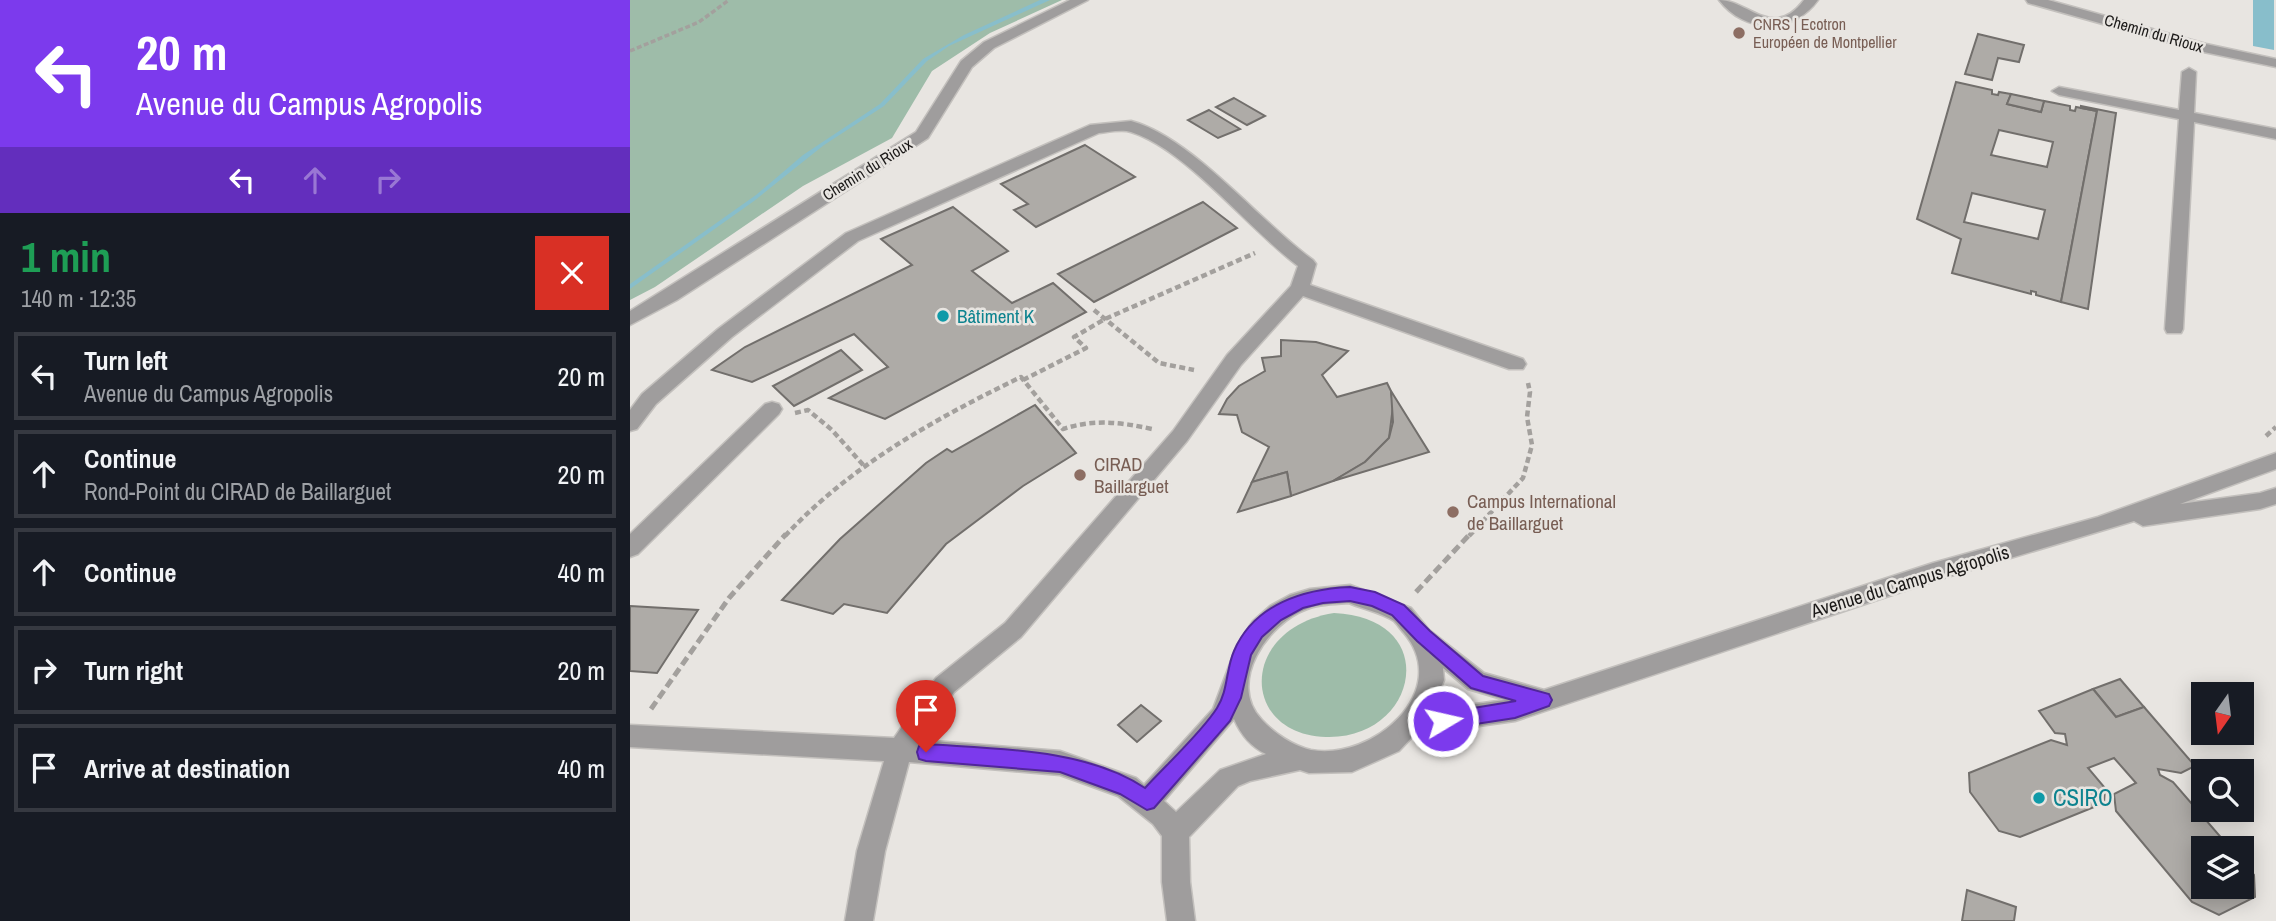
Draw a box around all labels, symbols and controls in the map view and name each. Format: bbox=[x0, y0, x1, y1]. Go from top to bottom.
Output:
street label: Chemin du Rioux bbox=[2102, 8, 2207, 58]
place label: CNRS | Ecotron Européen de Montpellier bbox=[1753, 13, 1897, 53]
text: 20 m bbox=[136, 19, 228, 85]
marker: CNRS | Ecotron Européen de Montpellier bbox=[1731, 25, 1747, 41]
icon: left bbox=[21, 28, 112, 119]
text: Avenue du Campus Agropolis bbox=[136, 82, 483, 125]
street label: Chemin du Rioux bbox=[818, 132, 916, 205]
icon: left bbox=[223, 161, 261, 199]
icon: ahead bbox=[296, 161, 334, 199]
icon: right bbox=[369, 161, 407, 199]
text: 1 min bbox=[21, 229, 111, 285]
button: close bbox=[535, 236, 609, 310]
text: 140 m · 12:35 bbox=[21, 283, 136, 314]
place label: Bâtiment K bbox=[957, 303, 1035, 329]
marker: Bâtiment K bbox=[935, 308, 951, 324]
text: Turn left bbox=[84, 343, 168, 378]
icon: left bbox=[25, 357, 63, 395]
text: 20 m bbox=[558, 359, 605, 394]
text: Avenue du Campus Agropolis bbox=[84, 378, 333, 409]
text: Continue bbox=[84, 441, 176, 476]
place label: CIRAD Baillarguet bbox=[1094, 451, 1169, 499]
icon: ahead bbox=[25, 455, 63, 493]
text: 20 m bbox=[558, 457, 605, 492]
marker: CIRAD Baillarguet bbox=[1072, 467, 1088, 483]
text: Rond-Point du CIRAD de Baillarguet bbox=[84, 476, 391, 507]
place label: Campus International de Baillarguet bbox=[1467, 488, 1616, 536]
marker: Campus International de Baillarguet bbox=[1445, 504, 1461, 520]
street label: Avenue du Campus Agropolis bbox=[1807, 538, 2012, 624]
icon: ahead bbox=[25, 553, 63, 591]
text: Continue bbox=[84, 555, 176, 590]
text: 40 m bbox=[558, 555, 605, 590]
icon: right bbox=[25, 651, 63, 689]
text: Turn right bbox=[84, 653, 183, 688]
text: 20 m bbox=[558, 653, 605, 688]
pin bbox=[896, 680, 956, 752]
north arrow bbox=[2191, 682, 2254, 746]
map controls bbox=[2191, 682, 2254, 899]
position arrow bbox=[1406, 684, 1480, 758]
icon: arrive bbox=[907, 691, 945, 729]
icon: arrive bbox=[25, 749, 63, 787]
text: Arrive at destination bbox=[84, 751, 290, 786]
text: 40 m bbox=[558, 751, 605, 786]
button: search bbox=[2191, 759, 2254, 822]
place label: CSIRO bbox=[2053, 782, 2113, 813]
marker: CSIRO bbox=[2031, 790, 2047, 806]
button: layers bbox=[2191, 836, 2254, 899]

